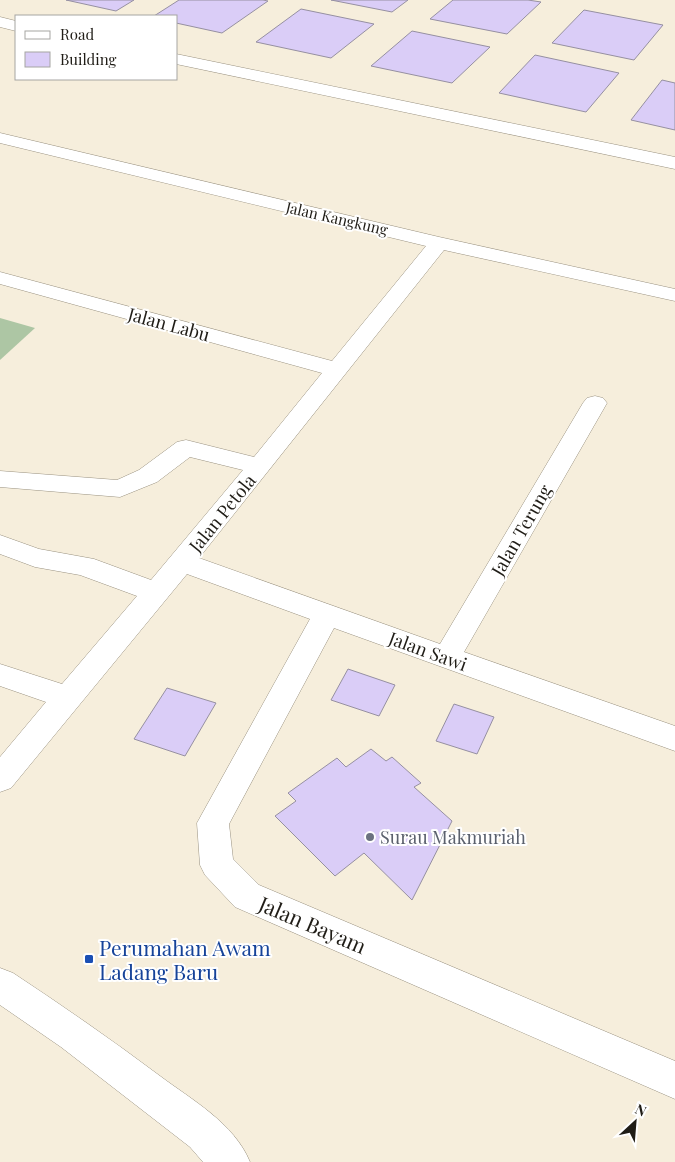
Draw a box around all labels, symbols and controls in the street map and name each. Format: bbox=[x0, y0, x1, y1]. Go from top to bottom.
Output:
legend bbox=[15, 15, 178, 80]
text: Road bbox=[60, 24, 94, 44]
text: Building bbox=[60, 49, 117, 69]
street label: Jalan Kangkung bbox=[283, 196, 390, 239]
street label: Jalan Labu bbox=[124, 301, 213, 347]
street label: Jalan Petola bbox=[183, 469, 261, 558]
street label: Jalan Terung bbox=[485, 480, 557, 581]
street label: Jalan Sawi bbox=[385, 625, 470, 676]
place label: Surau Makmuriah bbox=[380, 825, 526, 849]
marker: Surau Makmuriah bbox=[364, 831, 376, 843]
street label: Jalan Bayam bbox=[254, 888, 371, 959]
place label: Perumahan Awam Ladang Baru bbox=[99, 933, 271, 985]
marker: Perumahan Awam Ladang Baru bbox=[83, 953, 95, 965]
north arrow bbox=[610, 1097, 660, 1147]
text: N bbox=[632, 1099, 650, 1121]

